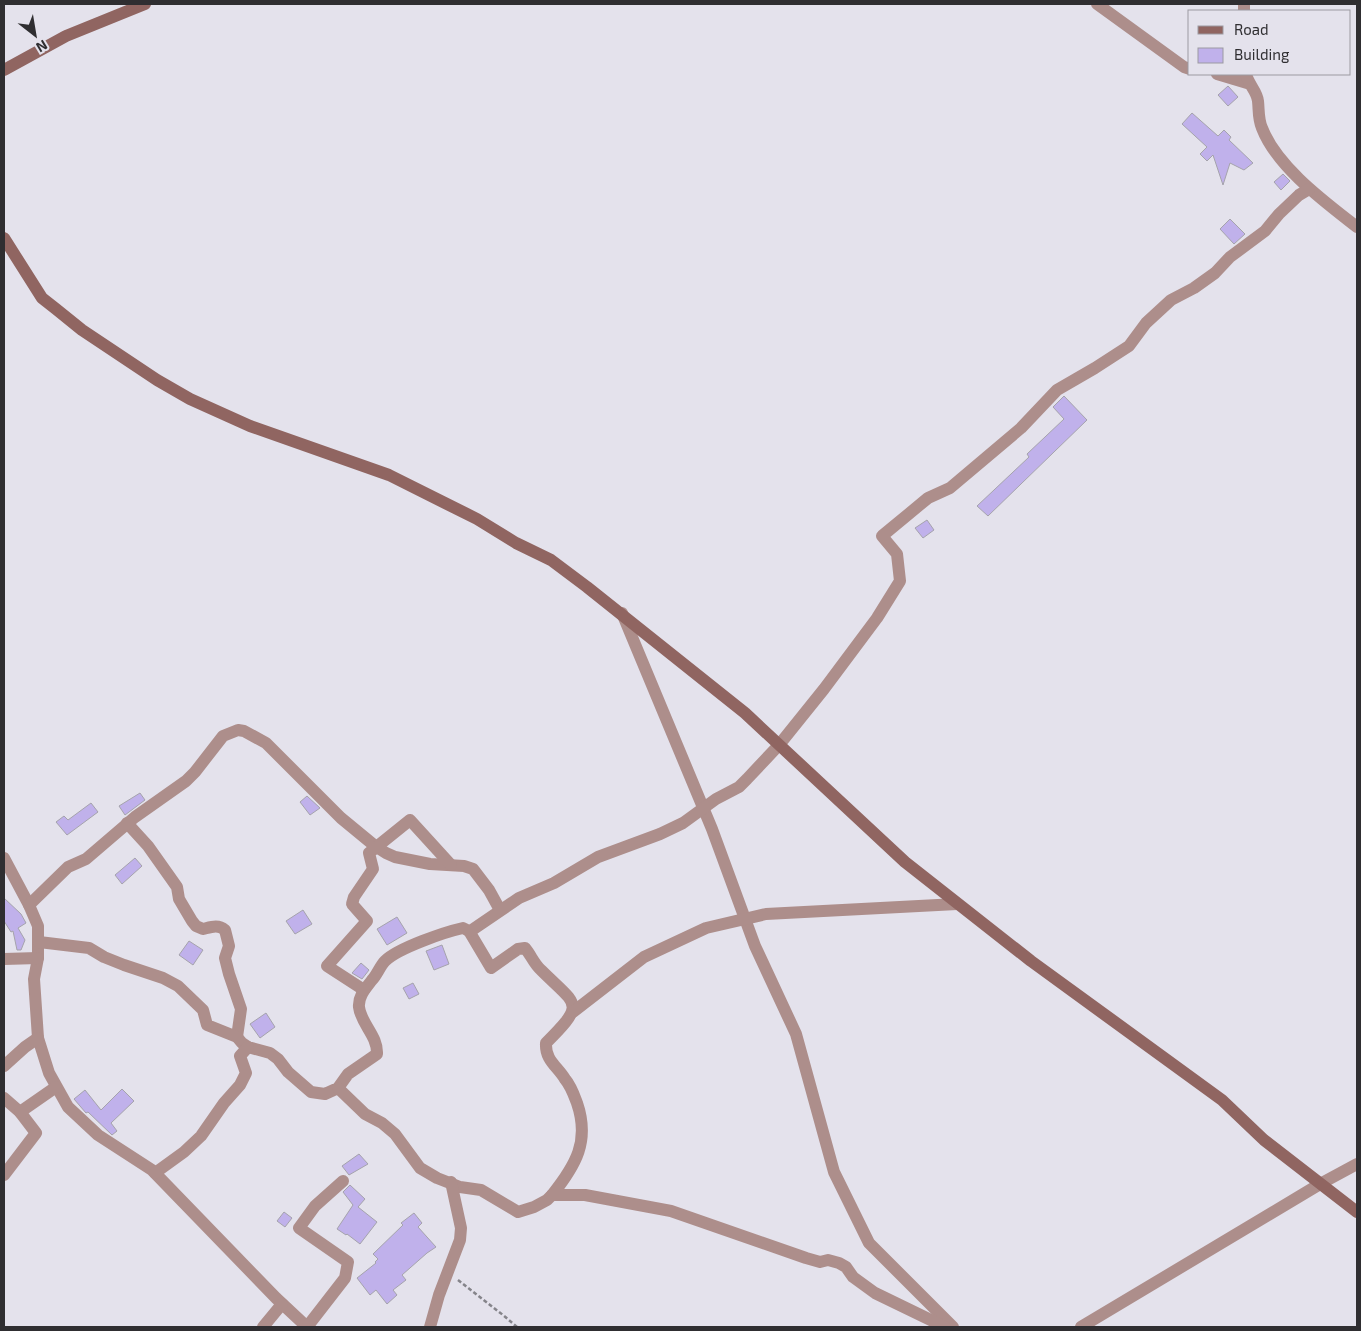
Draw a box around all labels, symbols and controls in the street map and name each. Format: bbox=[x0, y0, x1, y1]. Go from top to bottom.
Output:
north arrow bbox=[10, 10, 60, 60]
legend bbox=[1188, 10, 1351, 75]
text: Road bbox=[1234, 20, 1269, 38]
text: N bbox=[33, 37, 51, 56]
text: Building bbox=[1234, 45, 1290, 63]

